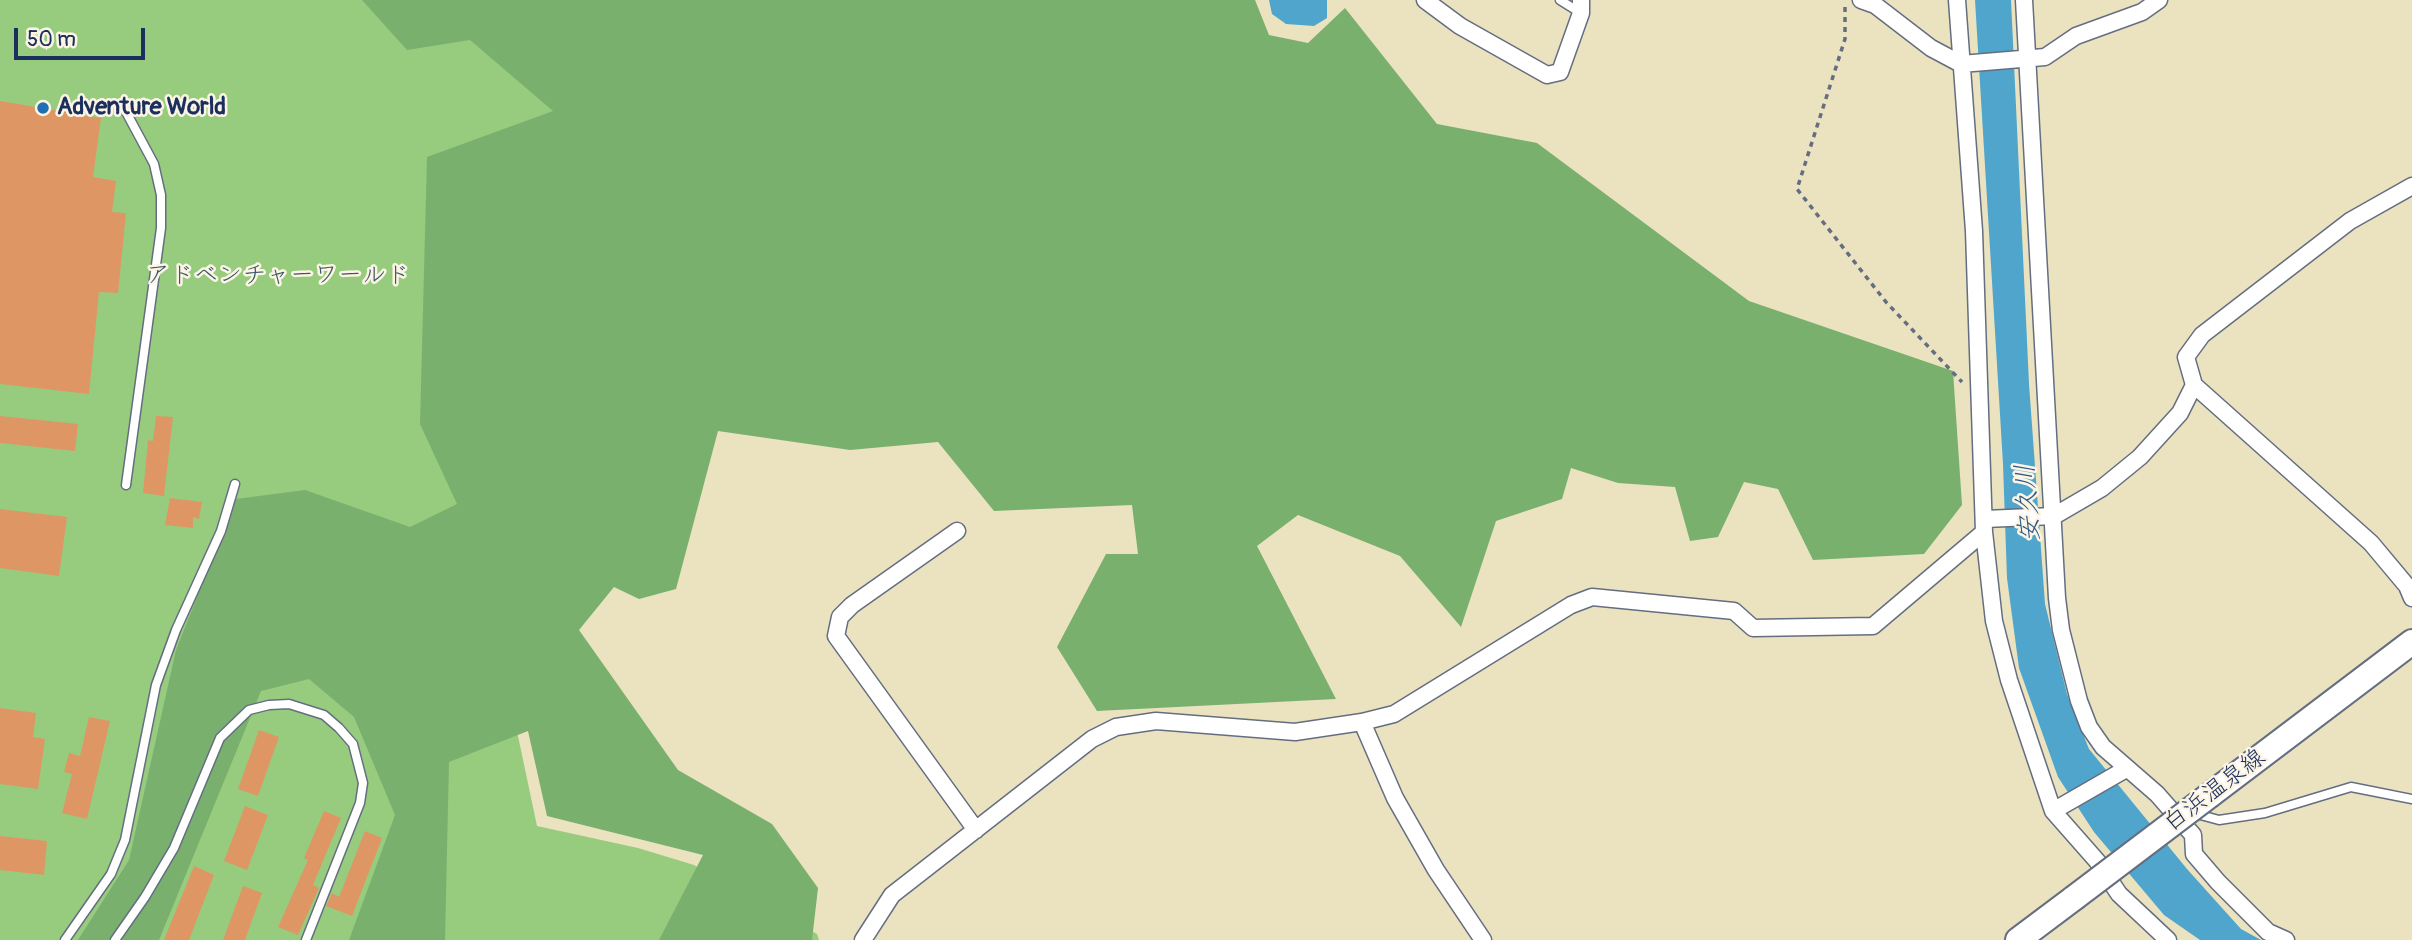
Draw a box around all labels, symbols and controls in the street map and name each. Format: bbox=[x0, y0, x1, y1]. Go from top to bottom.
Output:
scale bar bbox=[18, 14, 149, 58]
text: 50 m bbox=[27, 26, 76, 53]
place label: Adventure World bbox=[57, 94, 226, 122]
marker: Adventure World bbox=[35, 100, 51, 116]
park label: アドベンチャーワールド bbox=[146, 262, 410, 290]
water label: 安久川 bbox=[2011, 463, 2047, 543]
street label: 白浜温泉線 bbox=[2158, 743, 2272, 839]

